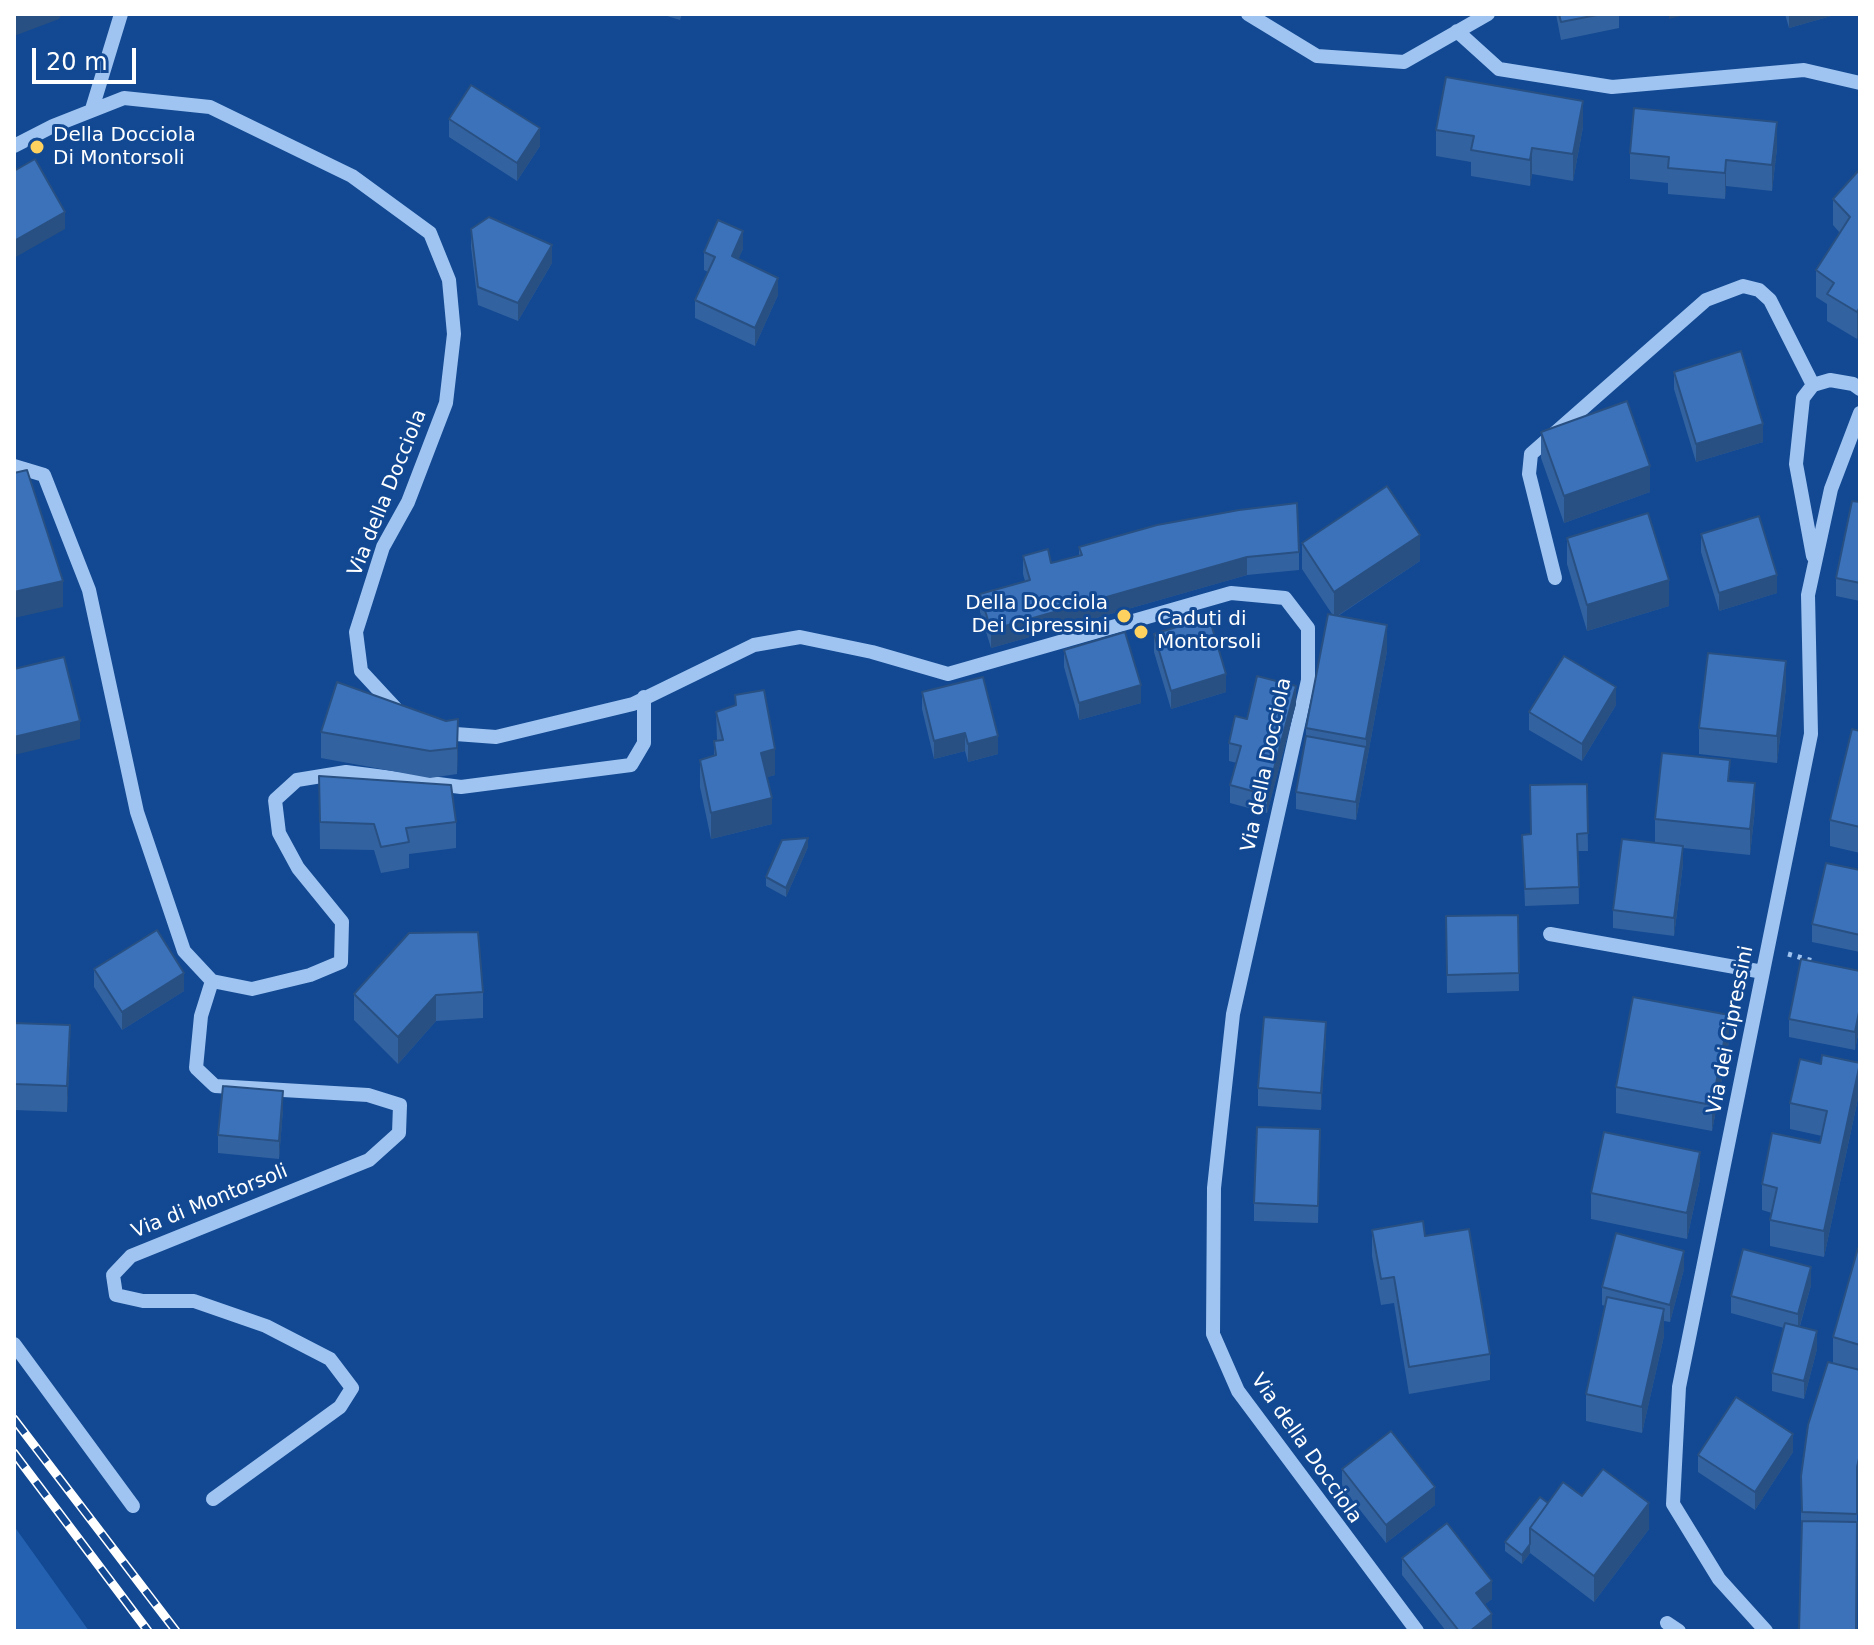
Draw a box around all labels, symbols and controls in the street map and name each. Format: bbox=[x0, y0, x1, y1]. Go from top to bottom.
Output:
scale bar bbox=[36, 32, 140, 82]
text: 20 m bbox=[46, 48, 108, 76]
place label: Della Docciola Di Montorsoli bbox=[53, 124, 196, 171]
marker: Della Docciola Di Montorsoli bbox=[28, 138, 46, 156]
street label: Via della Docciola bbox=[344, 406, 432, 580]
place label: Della Docciola Dei Cipressini bbox=[965, 592, 1108, 639]
marker: Della Docciola Dei Cipressini bbox=[1115, 607, 1133, 625]
place label: Caduti di Montorsoli bbox=[1157, 608, 1261, 655]
marker: Caduti di Montorsoli bbox=[1132, 623, 1150, 641]
street label: Via della Docciola bbox=[1237, 676, 1297, 854]
street label: Via dei Cipressini bbox=[1703, 944, 1759, 1116]
street label: Via di Montorsoli bbox=[128, 1160, 292, 1244]
street label: Via della Docciola bbox=[1245, 1369, 1367, 1529]

